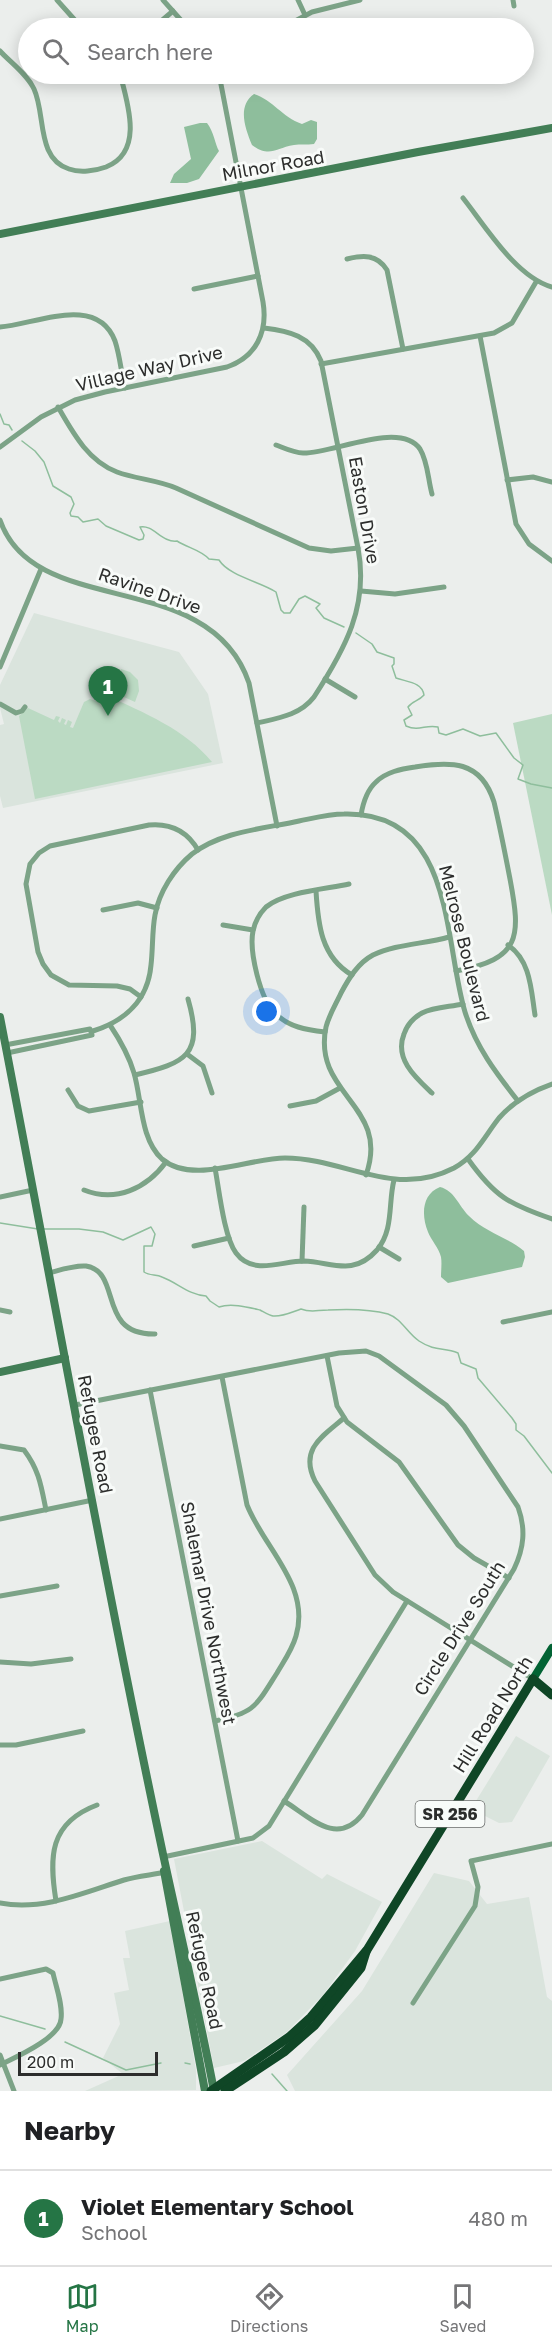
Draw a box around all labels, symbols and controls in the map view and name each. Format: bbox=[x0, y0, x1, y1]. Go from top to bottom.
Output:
search box bbox=[18, 18, 534, 84]
icon: search bbox=[39, 35, 72, 68]
text: Search here bbox=[87, 38, 213, 65]
street label: Milnor Road bbox=[220, 145, 326, 185]
street label: Village Way Drive bbox=[73, 340, 225, 396]
street label: Easton Drive bbox=[345, 455, 385, 565]
street label: Ravine Drive bbox=[96, 562, 204, 618]
pin: 1 bbox=[88, 666, 128, 716]
street label: Melrose Boulevard bbox=[435, 862, 495, 1024]
your location bbox=[252, 997, 281, 1026]
street label: Refugee Road bbox=[74, 1373, 118, 1495]
street label: Shalemar Drive Northwest bbox=[177, 1499, 241, 1727]
street label: Circle Drive South bbox=[409, 1557, 509, 1699]
street label: Hill Road North bbox=[447, 1652, 537, 1776]
road number: SR 256 bbox=[416, 1801, 484, 1827]
street label: Refugee Road bbox=[182, 1909, 228, 2031]
scale bar bbox=[18, 2049, 158, 2076]
text: 200 m bbox=[27, 2052, 74, 2072]
text: Nearby bbox=[24, 2115, 115, 2146]
text: Violet Elementary School bbox=[81, 2193, 354, 2220]
text: 1 bbox=[38, 2206, 49, 2230]
text: 480 m bbox=[469, 2206, 528, 2230]
text: School bbox=[81, 2220, 147, 2244]
tab: Map bbox=[66, 2280, 99, 2336]
tab: Directions bbox=[230, 2280, 308, 2336]
tab: Saved bbox=[440, 2280, 486, 2336]

